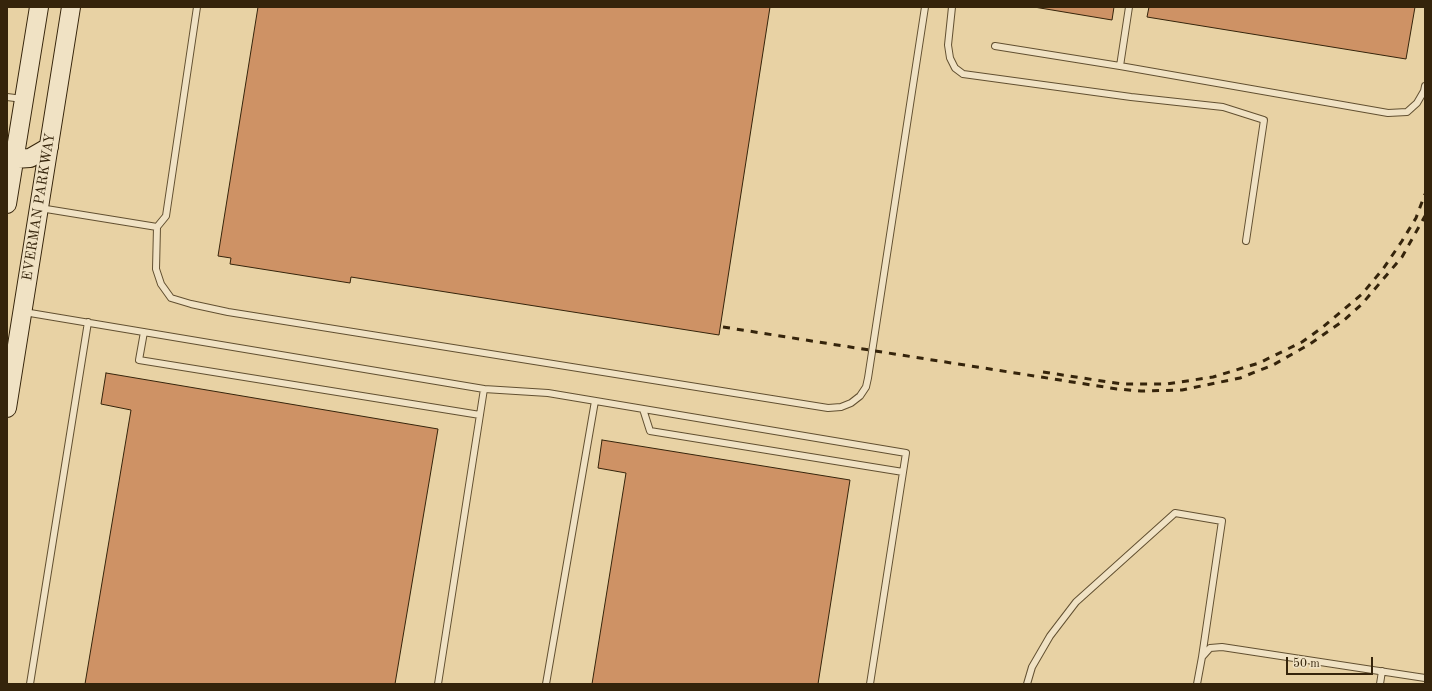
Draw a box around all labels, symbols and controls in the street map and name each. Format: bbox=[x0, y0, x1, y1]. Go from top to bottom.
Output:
street label: EVERMAN PARKWAY bbox=[19, 132, 59, 282]
scale bar bbox=[1288, 649, 1375, 675]
text: 50 m bbox=[1293, 658, 1320, 670]

